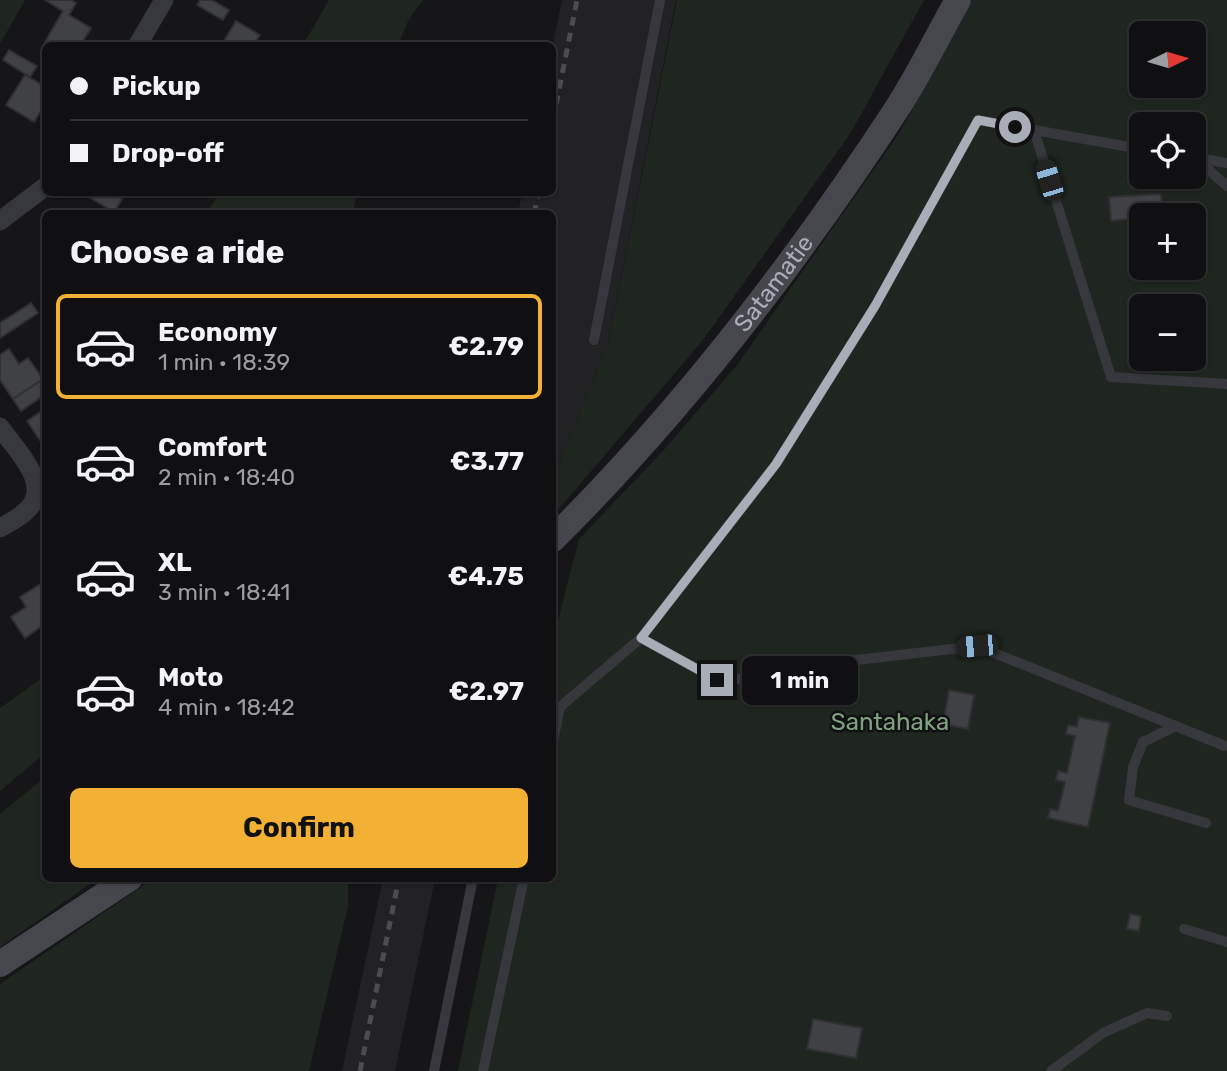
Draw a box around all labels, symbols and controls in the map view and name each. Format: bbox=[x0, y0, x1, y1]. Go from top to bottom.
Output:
north arrow bbox=[1129, 21, 1206, 98]
map controls bbox=[1129, 21, 1206, 371]
text: Pickup bbox=[112, 71, 201, 102]
route start bbox=[999, 111, 1031, 143]
button: locate bbox=[1129, 112, 1206, 189]
text: Drop-off bbox=[112, 138, 224, 169]
car bbox=[1033, 157, 1066, 203]
button: + bbox=[1129, 203, 1206, 280]
street label: Satamatie bbox=[728, 230, 819, 337]
text: Choose a ride bbox=[70, 233, 284, 271]
button: − bbox=[1129, 294, 1206, 371]
icon: car bbox=[74, 315, 137, 378]
text: Economy bbox=[158, 317, 277, 348]
text: €2.79 bbox=[449, 331, 524, 362]
text: 1 min · 18:39 bbox=[158, 348, 290, 376]
icon: car bbox=[74, 430, 137, 493]
text: Comfort bbox=[158, 432, 267, 463]
text: €3.77 bbox=[450, 446, 524, 477]
text: 2 min · 18:40 bbox=[158, 463, 295, 491]
icon: car bbox=[74, 545, 137, 608]
text: XL bbox=[158, 547, 191, 578]
text: €4.75 bbox=[448, 561, 524, 592]
text: 3 min · 18:41 bbox=[158, 578, 290, 606]
car bbox=[956, 634, 999, 658]
callout: 1 min bbox=[742, 656, 857, 704]
icon: car bbox=[74, 660, 137, 723]
text: Moto bbox=[158, 662, 223, 693]
route end bbox=[701, 664, 733, 696]
text: 1 min bbox=[771, 666, 829, 694]
text: €2.97 bbox=[449, 676, 524, 707]
text: 4 min · 18:42 bbox=[158, 693, 295, 721]
park label: Santahaka bbox=[831, 708, 949, 736]
button: Confirm bbox=[70, 788, 528, 868]

